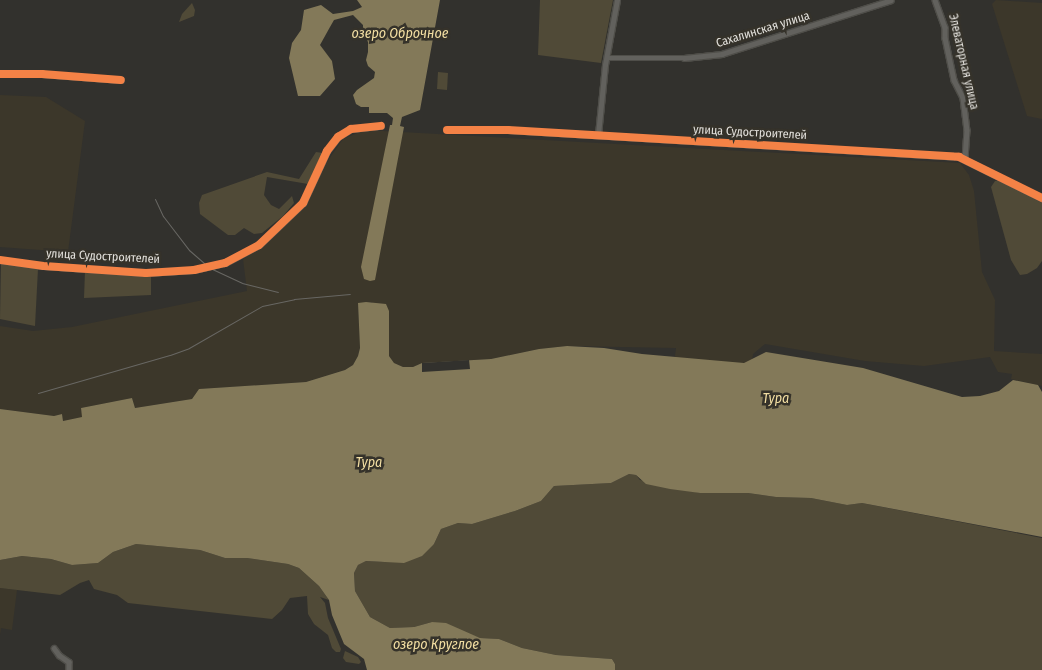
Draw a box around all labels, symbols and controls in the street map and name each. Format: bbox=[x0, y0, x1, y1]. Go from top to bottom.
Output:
street label: Сахалинская улица bbox=[714, 9, 812, 51]
street label: Элеваторная улица bbox=[945, 13, 981, 111]
water label: озеро Оброчное bbox=[352, 26, 448, 42]
street label: улица Судостроителей bbox=[693, 123, 807, 143]
street label: улица Судостроителей bbox=[46, 247, 160, 267]
water label: Тура bbox=[763, 391, 789, 407]
water label: Тура bbox=[356, 455, 382, 471]
water label: озеро Круглое bbox=[393, 637, 479, 653]

